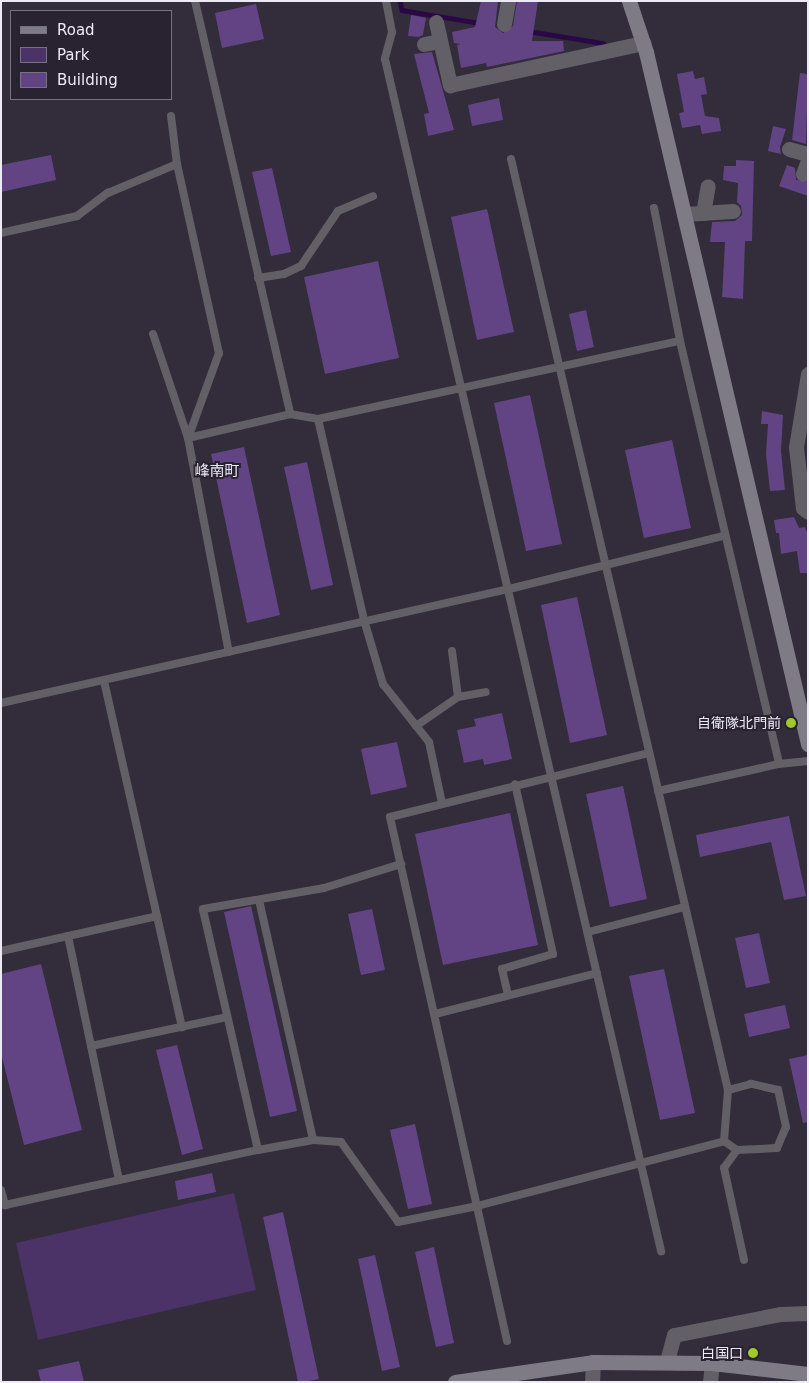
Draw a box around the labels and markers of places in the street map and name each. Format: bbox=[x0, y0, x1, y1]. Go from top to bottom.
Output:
place label: 自衛隊北門前 bbox=[697, 715, 781, 731]
marker: 自衛隊北門前 bbox=[785, 717, 797, 729]
place label: 白国口 bbox=[701, 1345, 743, 1361]
marker: 白国口 bbox=[747, 1347, 759, 1359]

